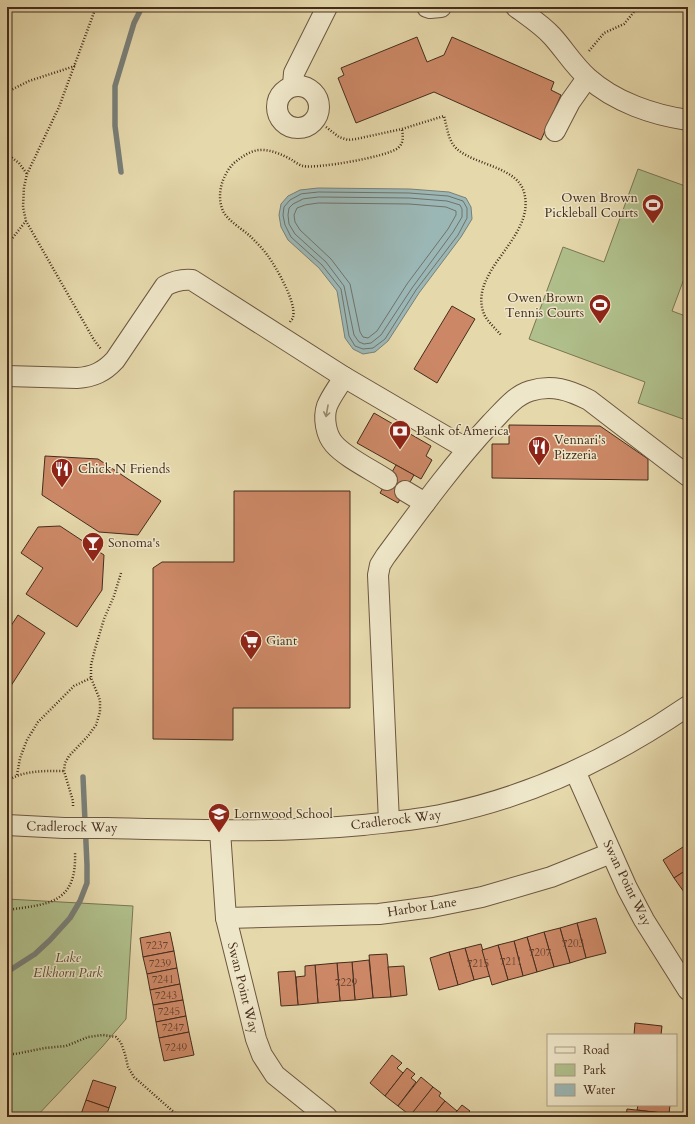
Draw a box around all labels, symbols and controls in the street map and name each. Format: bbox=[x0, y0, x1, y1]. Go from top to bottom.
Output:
place label: Owen Brown Pickleball Courts bbox=[545, 189, 639, 222]
sports icon: Owen Brown Pickleball Courts bbox=[640, 192, 666, 225]
place label: Owen Brown Tennis Courts bbox=[505, 289, 585, 322]
sports icon: Owen Brown Tennis Courts bbox=[587, 292, 613, 325]
one-way arrow bbox=[323, 405, 331, 418]
bank icon: Bank of America bbox=[387, 418, 413, 451]
place label: Bank of America bbox=[416, 422, 509, 440]
place label: Vennari's Pizzeria bbox=[554, 431, 606, 464]
restaurant icon: Vennari's Pizzeria bbox=[526, 434, 552, 467]
restaurant icon: Chick N Friends bbox=[49, 456, 75, 489]
place label: Chick N Friends bbox=[78, 460, 170, 478]
bar icon: Sonoma's bbox=[80, 530, 106, 563]
place label: Sonoma's bbox=[108, 534, 160, 552]
supermarket icon: Giant bbox=[238, 628, 264, 661]
place label: Giant bbox=[266, 632, 297, 650]
school or university icon: Lornwood School bbox=[206, 801, 232, 834]
place label: Lornwood School bbox=[234, 805, 334, 823]
street label: Cradlerock Way bbox=[350, 805, 443, 835]
street label: Cradlerock Way bbox=[26, 817, 118, 837]
street label: Swan Point Way bbox=[598, 837, 656, 929]
street label: Harbor Lane bbox=[386, 893, 458, 921]
house number: 7203 bbox=[562, 936, 585, 951]
house number: 7237 bbox=[146, 938, 169, 953]
street label: Swan Point Way bbox=[223, 940, 263, 1036]
house number: 7207 bbox=[529, 945, 552, 960]
park label: Lake Elkhorn Park bbox=[33, 949, 103, 982]
house number: 7211 bbox=[500, 954, 522, 969]
house number: 7239 bbox=[149, 956, 172, 971]
house number: 7215 bbox=[467, 956, 489, 971]
house number: 7241 bbox=[152, 972, 174, 987]
house number: 7229 bbox=[335, 975, 358, 990]
house number: 7243 bbox=[155, 988, 178, 1003]
house number: 7245 bbox=[158, 1004, 180, 1019]
house number: 7247 bbox=[162, 1020, 185, 1035]
legend bbox=[547, 1034, 677, 1106]
house number: 7249 bbox=[165, 1040, 188, 1055]
text: Road bbox=[583, 1042, 610, 1058]
text: Park bbox=[583, 1062, 607, 1078]
text: Water bbox=[582, 1082, 616, 1098]

